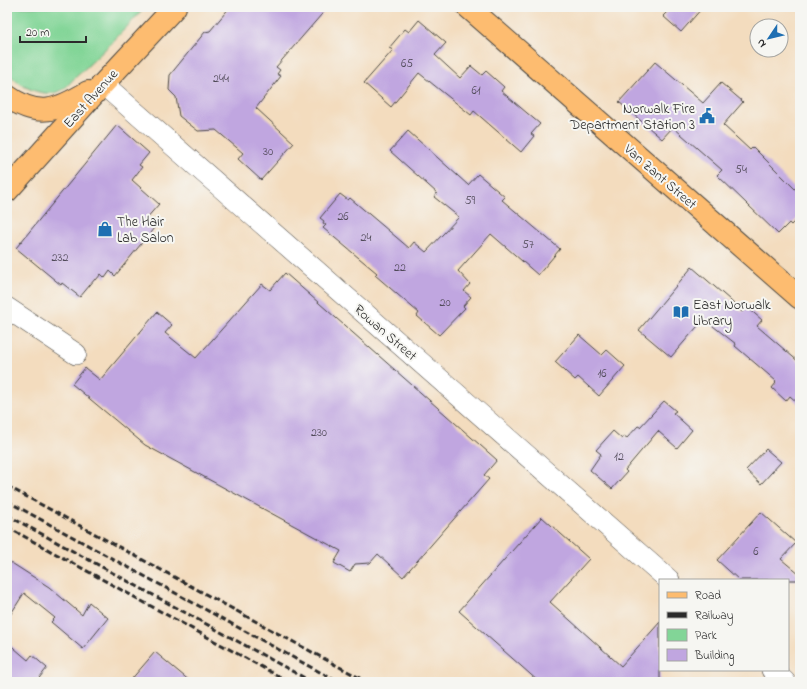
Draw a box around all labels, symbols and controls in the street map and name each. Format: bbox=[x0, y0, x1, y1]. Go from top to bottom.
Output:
scale bar bbox=[20, 18, 86, 44]
north arrow bbox=[749, 18, 789, 58]
text: 20 m bbox=[26, 24, 49, 42]
text: N bbox=[753, 36, 770, 51]
house number: 65 bbox=[401, 55, 413, 73]
street label: East Avenue bbox=[59, 64, 124, 133]
house number: 244 bbox=[213, 70, 229, 88]
house number: 61 bbox=[471, 82, 481, 100]
place label: Norwalk Fire Department Station 3 bbox=[569, 99, 696, 136]
public building icon: Norwalk Fire Department Station 3 bbox=[698, 107, 716, 125]
street label: Van Zant Street bbox=[618, 139, 701, 215]
house number: 30 bbox=[263, 143, 273, 161]
house number: 54 bbox=[735, 161, 747, 179]
house number: 59 bbox=[465, 192, 476, 210]
house number: 26 bbox=[337, 208, 349, 226]
place label: The Hair Lab Salon bbox=[117, 212, 174, 249]
shop icon: The Hair Lab Salon bbox=[96, 220, 114, 238]
house number: 24 bbox=[361, 229, 372, 247]
house number: 57 bbox=[522, 236, 534, 254]
house number: 232 bbox=[52, 249, 68, 267]
house number: 22 bbox=[394, 259, 406, 277]
house number: 20 bbox=[439, 294, 451, 312]
place label: East Norwalk Library bbox=[693, 295, 772, 333]
street label: Rowan Street bbox=[349, 300, 421, 367]
library icon: East Norwalk Library bbox=[672, 303, 690, 321]
house number: 16 bbox=[597, 365, 607, 383]
house number: 230 bbox=[311, 424, 327, 442]
house number: 12 bbox=[614, 448, 624, 466]
house number: 6 bbox=[753, 543, 759, 561]
legend bbox=[659, 579, 789, 671]
text: Road bbox=[695, 587, 721, 605]
text: Railway bbox=[695, 607, 734, 626]
text: Park bbox=[695, 627, 717, 645]
text: Building bbox=[694, 647, 734, 666]

